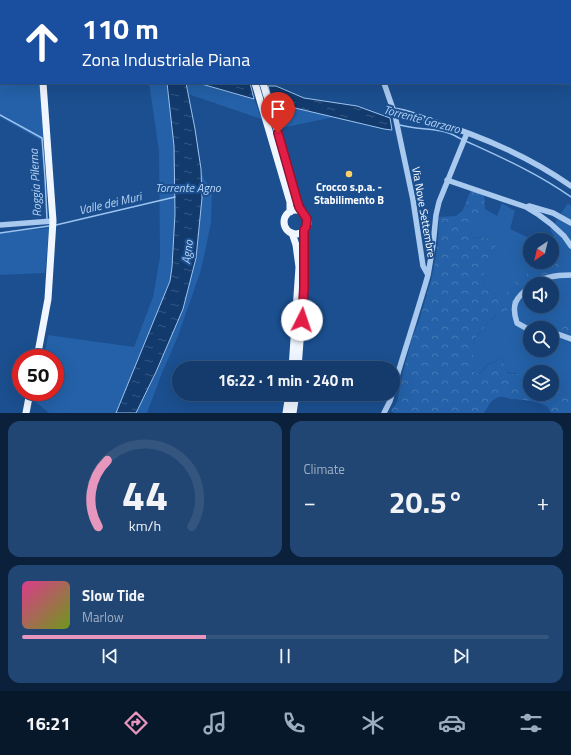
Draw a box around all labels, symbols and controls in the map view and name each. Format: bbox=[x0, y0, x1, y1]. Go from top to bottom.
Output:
text: 110 m bbox=[82, 7, 159, 50]
icon: ahead bbox=[16, 16, 68, 68]
text: Zona Industriale Piana bbox=[82, 46, 250, 73]
pin bbox=[261, 92, 295, 133]
icon: arrive bbox=[267, 98, 289, 120]
water label: Torrente Garzaro bbox=[382, 100, 464, 139]
water label: Roggia Pilerna bbox=[24, 148, 46, 217]
street label: Via Nove Settembre bbox=[408, 165, 440, 259]
marker: Crocco s.p.a. - Stabilimento B bbox=[344, 169, 354, 179]
water label: Torrente Agno bbox=[155, 178, 222, 197]
place label: Crocco s.p.a. - Stabilimento B bbox=[314, 179, 384, 208]
water label: Valle dei Muri bbox=[77, 186, 145, 219]
north arrow bbox=[523, 233, 559, 269]
map controls bbox=[523, 233, 559, 401]
water label: Agno bbox=[176, 238, 198, 265]
button: sound bbox=[523, 277, 559, 313]
position arrow bbox=[281, 299, 323, 341]
button: search bbox=[523, 321, 559, 357]
speed limit sign: 50 bbox=[12, 349, 64, 401]
button: layers bbox=[523, 365, 559, 401]
text: 16:22 · 1 min · 240 m bbox=[218, 369, 354, 392]
text: Climate bbox=[304, 459, 345, 479]
text: 44 bbox=[121, 463, 168, 526]
text: 20.5° bbox=[389, 479, 464, 525]
text: − bbox=[304, 485, 316, 519]
text: + bbox=[537, 485, 549, 519]
text: km/h bbox=[129, 515, 161, 537]
text: Slow Tide bbox=[82, 584, 145, 607]
text: Marlow bbox=[82, 607, 124, 627]
icon: previous bbox=[99, 645, 121, 667]
icon: pause bbox=[274, 645, 296, 667]
icon: next bbox=[450, 645, 472, 667]
icon: directions bbox=[122, 709, 150, 737]
icon: music bbox=[201, 709, 229, 737]
icon: phone bbox=[280, 709, 308, 737]
icon: climate bbox=[359, 709, 387, 737]
icon: car bbox=[438, 709, 466, 737]
icon: filters bbox=[517, 709, 545, 737]
text: 16:21 bbox=[26, 710, 71, 737]

